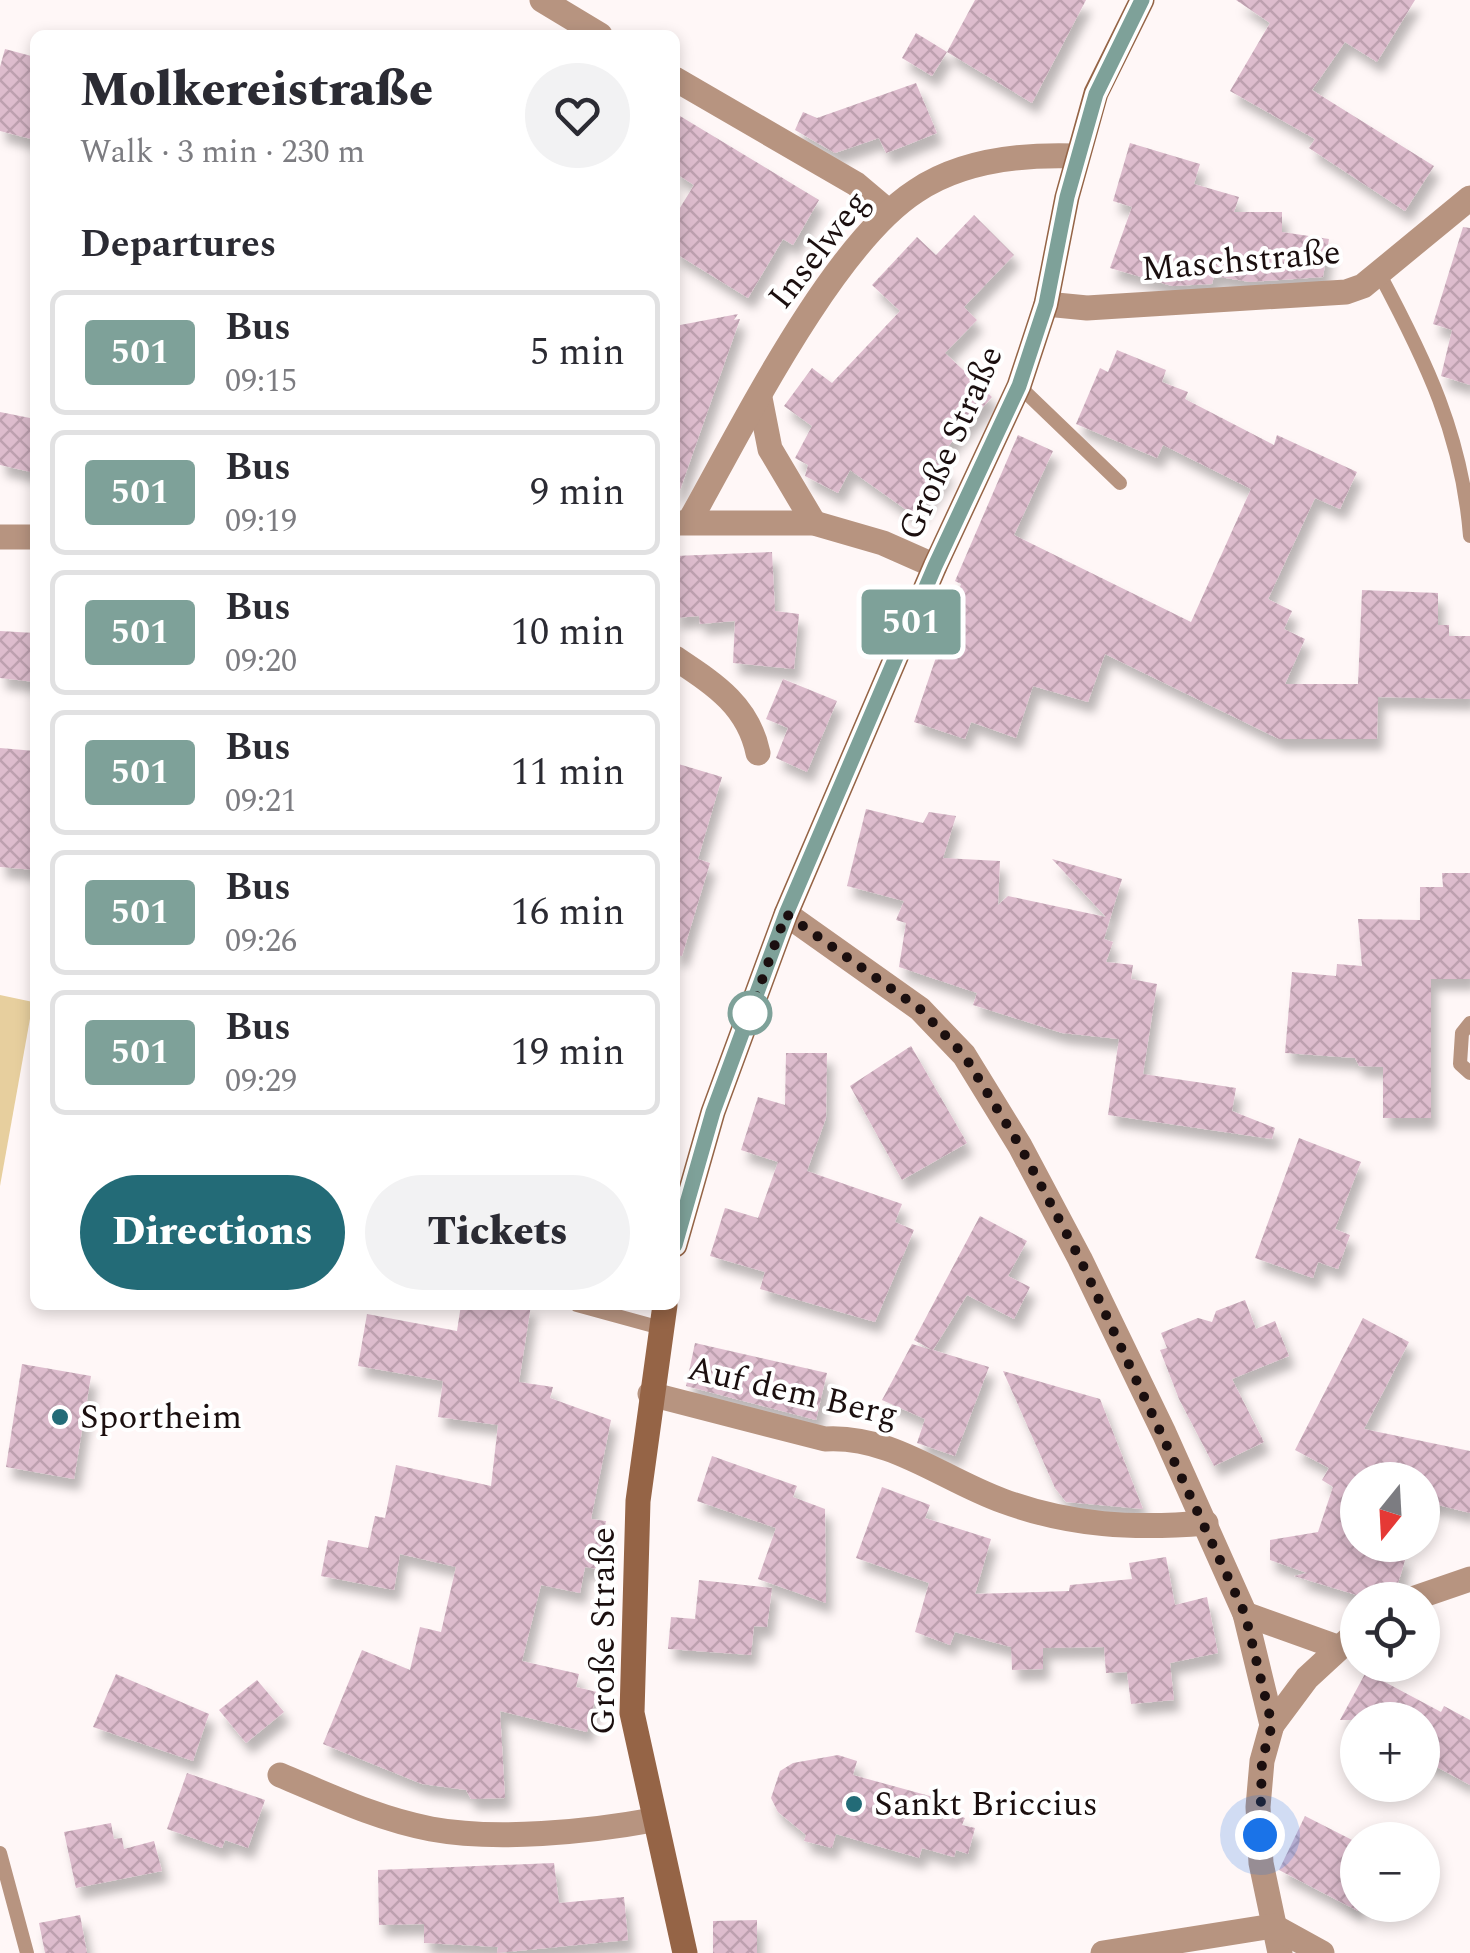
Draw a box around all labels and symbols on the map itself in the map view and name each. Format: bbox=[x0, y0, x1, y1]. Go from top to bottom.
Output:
street label: Inselweg bbox=[755, 179, 883, 321]
street label: Maschstraße bbox=[1139, 226, 1343, 296]
street label: Große Straße bbox=[885, 337, 1017, 549]
line badge: 501 bbox=[854, 590, 968, 654]
unlabelled marker bbox=[729, 992, 771, 1034]
street label: Auf dem Berg bbox=[682, 1342, 904, 1442]
place label: Sportheim bbox=[80, 1391, 242, 1444]
marker: Sportheim bbox=[49, 1406, 71, 1428]
north arrow bbox=[1340, 1462, 1440, 1562]
street label: Große Straße bbox=[577, 1527, 630, 1735]
place label: Sankt Briccius bbox=[874, 1778, 1098, 1831]
marker: Sankt Briccius bbox=[843, 1793, 865, 1815]
your location bbox=[1235, 1810, 1285, 1860]

